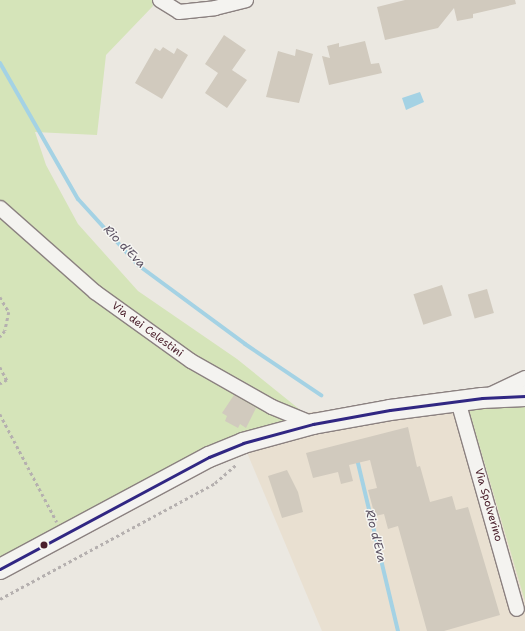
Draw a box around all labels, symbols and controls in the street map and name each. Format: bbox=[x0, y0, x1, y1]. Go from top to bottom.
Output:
water label: Rio d'Eva bbox=[100, 223, 148, 271]
street label: Via dei Celestini bbox=[109, 300, 185, 360]
street label: Via Spolverino bbox=[471, 467, 505, 543]
water label: Rio d'Eva bbox=[361, 508, 389, 564]
unlabelled marker bbox=[39, 540, 49, 550]

